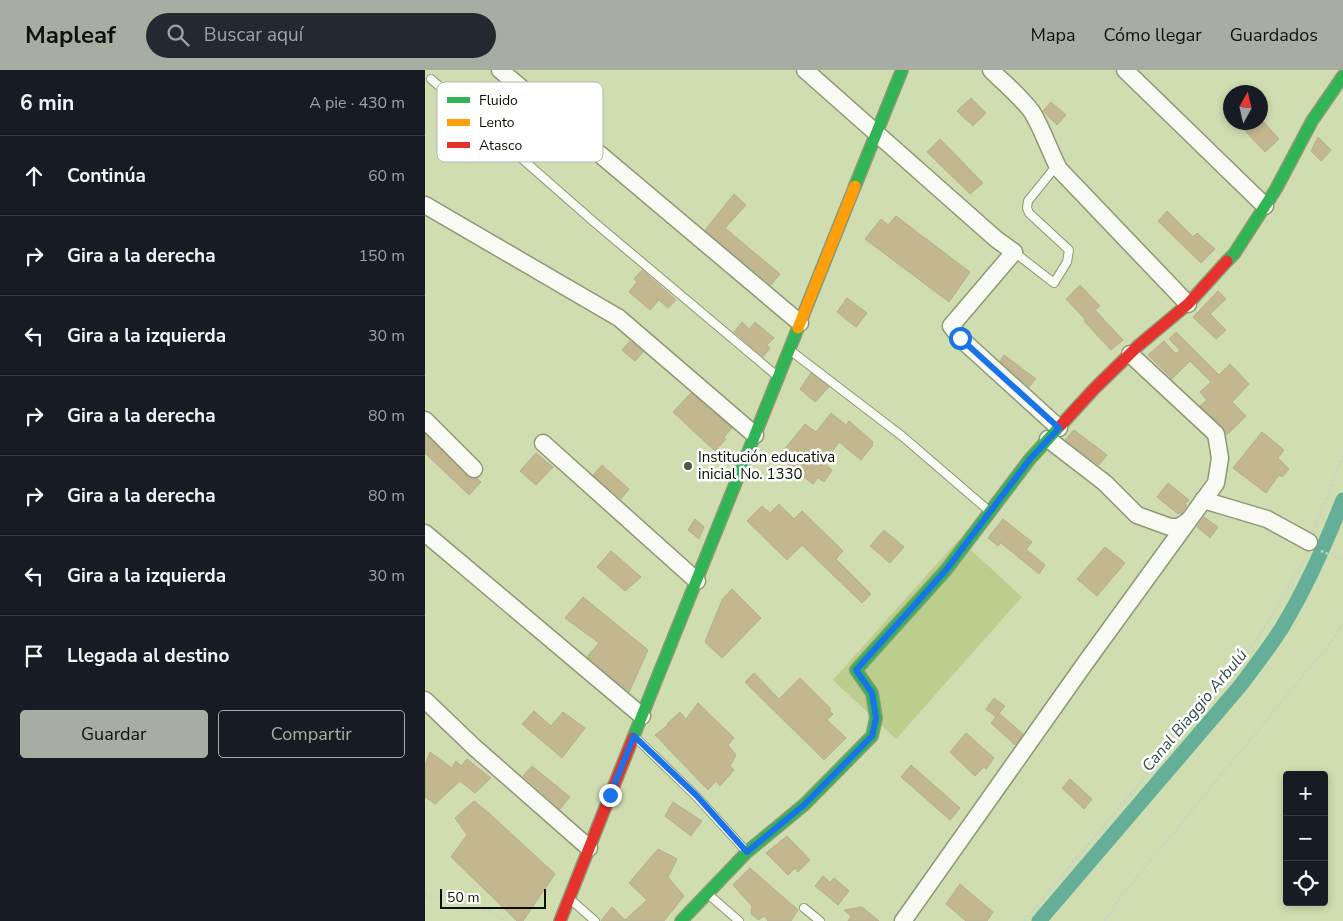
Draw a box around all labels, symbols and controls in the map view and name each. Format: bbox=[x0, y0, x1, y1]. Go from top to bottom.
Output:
search box bbox=[146, 13, 496, 58]
text: Mapleaf bbox=[25, 19, 116, 51]
icon: search bbox=[164, 21, 192, 49]
text: Buscar aquí bbox=[204, 22, 303, 48]
text: Mapa bbox=[1031, 23, 1076, 47]
text: Cómo llegar bbox=[1104, 23, 1202, 47]
text: Guardados bbox=[1230, 23, 1318, 47]
legend bbox=[437, 82, 603, 162]
north arrow bbox=[1223, 85, 1268, 130]
text: 6 min bbox=[20, 89, 74, 117]
text: Fluido bbox=[479, 91, 518, 110]
text: A pie · 430 m bbox=[309, 92, 405, 114]
text: Lento bbox=[479, 113, 515, 132]
text: Atasco bbox=[479, 136, 522, 155]
icon: ahead bbox=[20, 162, 48, 190]
text: Continúa bbox=[67, 163, 146, 189]
text: 60 m bbox=[368, 165, 405, 187]
icon: right bbox=[20, 242, 48, 270]
text: Gira a la derecha bbox=[67, 243, 216, 269]
text: 150 m bbox=[358, 245, 405, 267]
icon: left bbox=[20, 322, 48, 350]
text: Gira a la izquierda bbox=[67, 323, 226, 349]
text: 30 m bbox=[368, 325, 405, 347]
route start bbox=[949, 327, 972, 350]
icon: right bbox=[20, 402, 48, 430]
text: Gira a la derecha bbox=[67, 403, 216, 429]
text: 80 m bbox=[368, 405, 405, 427]
place label: Institución educativa inicial No. 1330 bbox=[698, 447, 835, 484]
marker: Institución educativa inicial No. 1330 bbox=[682, 460, 694, 472]
icon: right bbox=[20, 482, 48, 510]
text: Gira a la derecha bbox=[67, 483, 216, 509]
text: 80 m bbox=[368, 485, 405, 507]
icon: left bbox=[20, 562, 48, 590]
text: Gira a la izquierda bbox=[67, 563, 226, 589]
text: 30 m bbox=[368, 565, 405, 587]
icon: arrive bbox=[20, 642, 48, 670]
text: Llegada al destino bbox=[67, 643, 229, 669]
water label: Canal Biaggio Arbulú bbox=[1137, 645, 1252, 776]
button: Guardar bbox=[20, 710, 208, 758]
button: Compartir bbox=[218, 710, 405, 758]
map controls bbox=[1283, 771, 1328, 906]
button: + bbox=[1283, 771, 1328, 816]
route end bbox=[599, 784, 622, 807]
button: − bbox=[1283, 816, 1328, 861]
button: locate bbox=[1283, 861, 1328, 906]
scale bar bbox=[440, 886, 546, 909]
text: 50 m bbox=[447, 888, 479, 907]

